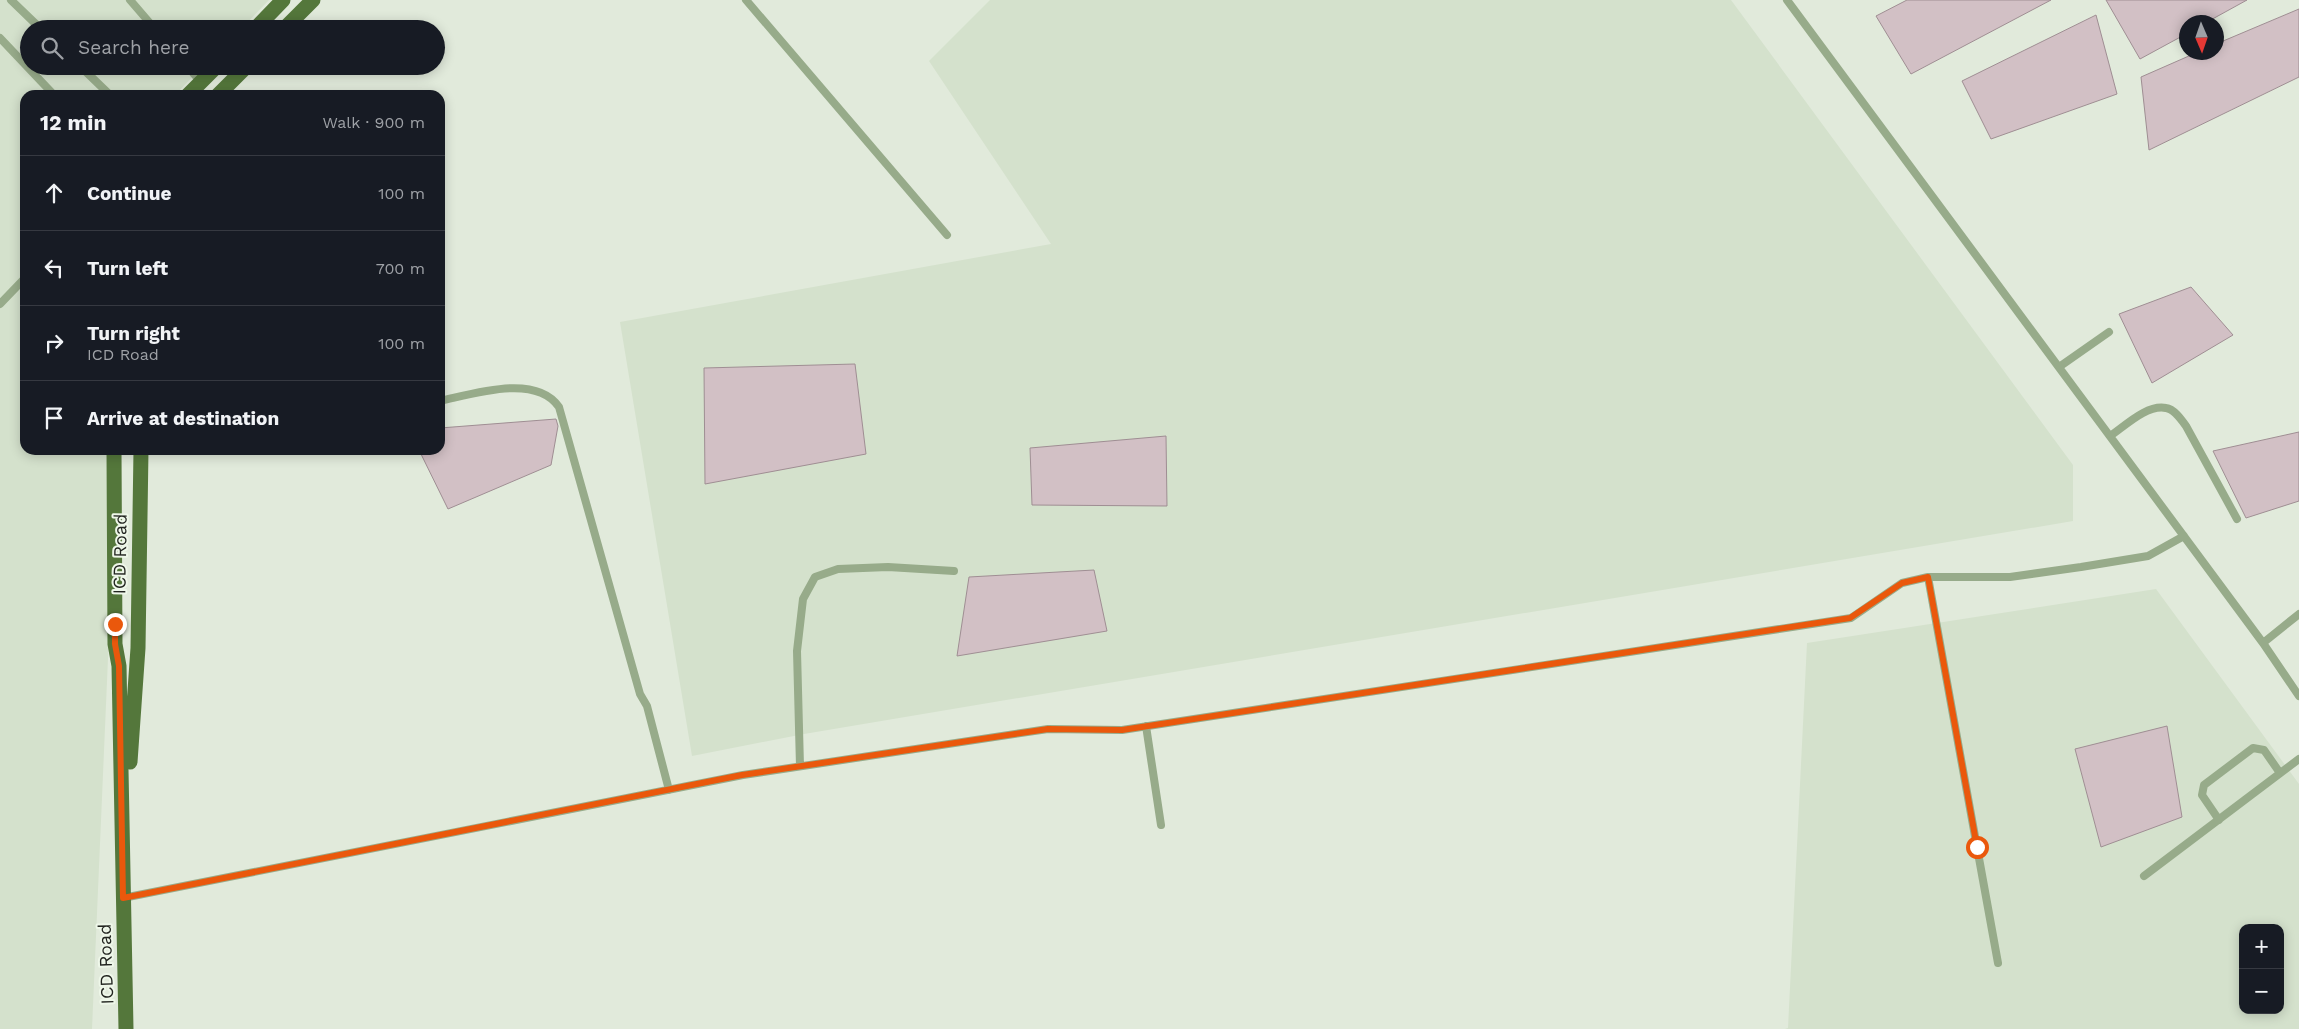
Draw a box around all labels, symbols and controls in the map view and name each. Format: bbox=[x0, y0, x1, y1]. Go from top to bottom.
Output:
north arrow bbox=[2179, 15, 2224, 60]
search box bbox=[20, 20, 445, 75]
icon: search bbox=[38, 34, 66, 62]
text: Search here bbox=[78, 36, 189, 59]
text: 12 min bbox=[40, 110, 106, 135]
text: Walk · 900 m bbox=[323, 113, 425, 132]
icon: ahead bbox=[40, 179, 68, 207]
text: Continue bbox=[87, 182, 171, 205]
text: 100 m bbox=[378, 184, 425, 203]
icon: left bbox=[40, 254, 68, 282]
text: Turn left bbox=[87, 257, 168, 280]
text: 700 m bbox=[376, 259, 425, 278]
text: Turn right bbox=[87, 322, 180, 345]
icon: right bbox=[40, 329, 68, 357]
text: 100 m bbox=[378, 334, 425, 353]
text: ICD Road bbox=[87, 345, 159, 364]
icon: arrive bbox=[40, 404, 68, 432]
text: Arrive at destination bbox=[87, 407, 279, 430]
street label: ICD Road bbox=[108, 513, 131, 595]
route end bbox=[104, 613, 127, 636]
route start bbox=[1966, 836, 1989, 859]
street label: ICD Road bbox=[94, 923, 117, 1005]
map controls bbox=[2239, 924, 2284, 1014]
button: + bbox=[2239, 924, 2284, 969]
button: − bbox=[2239, 969, 2284, 1014]

